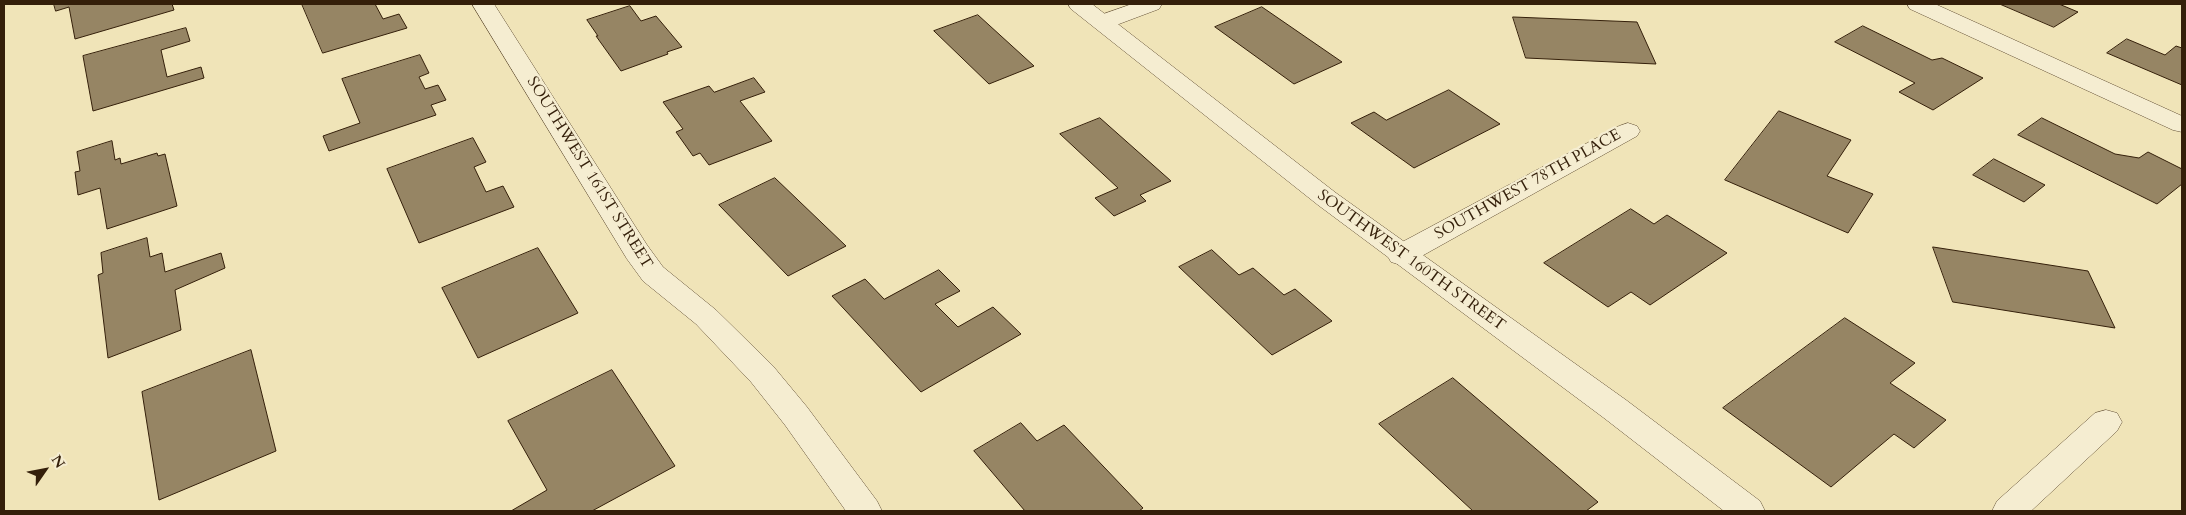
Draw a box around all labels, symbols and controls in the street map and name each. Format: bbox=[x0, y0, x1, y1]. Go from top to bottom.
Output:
street label: SOUTHWEST 161ST STREET bbox=[522, 74, 656, 272]
street label: SOUTHWEST 78TH PLACE bbox=[1431, 126, 1625, 244]
street label: SOUTHWEST 160TH STREET bbox=[1313, 186, 1509, 336]
north arrow bbox=[20, 445, 70, 495]
text: N bbox=[47, 451, 69, 472]

